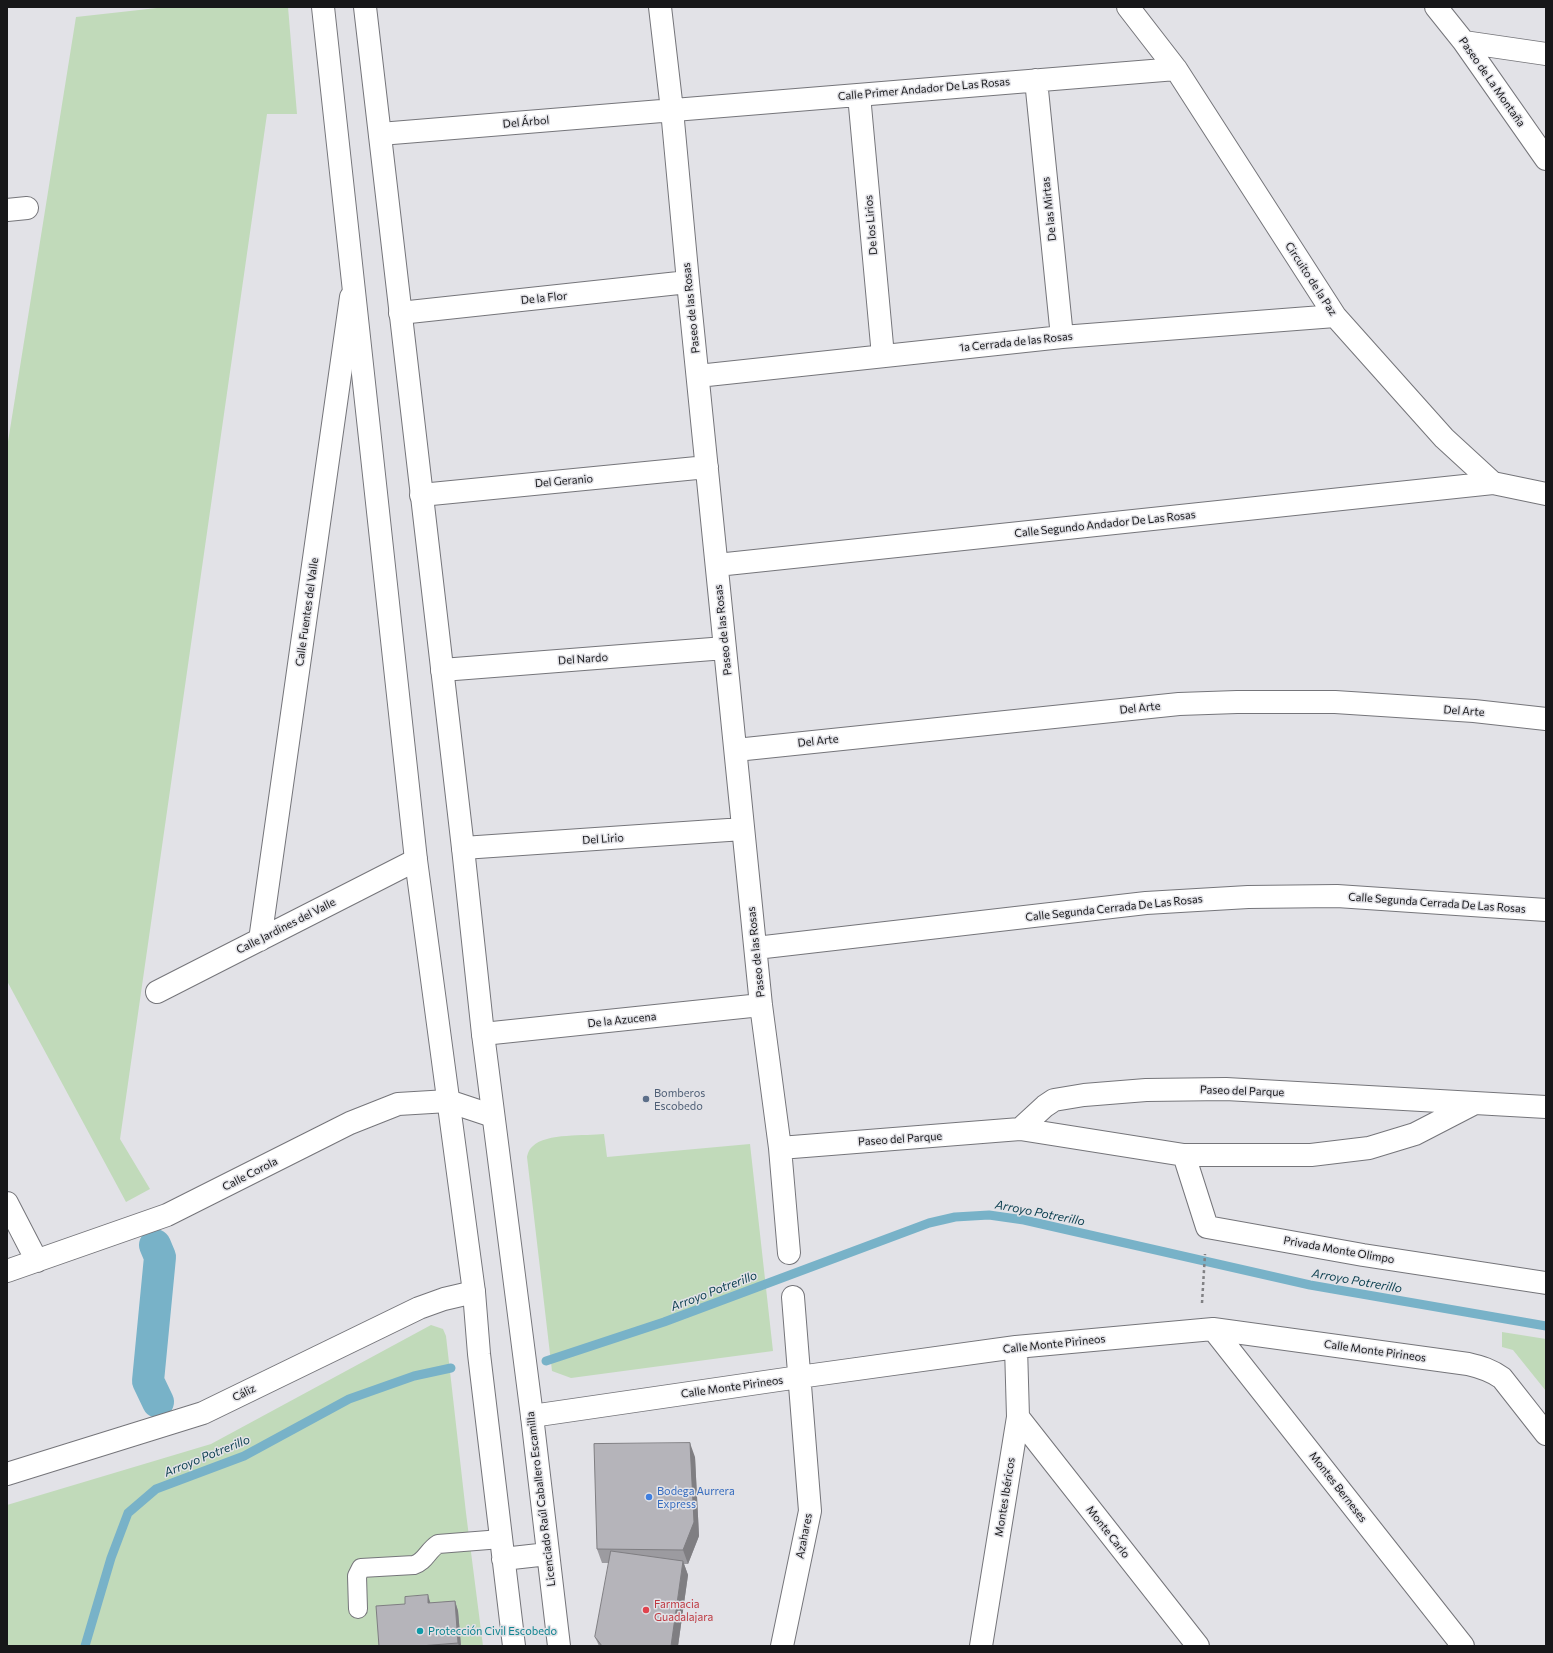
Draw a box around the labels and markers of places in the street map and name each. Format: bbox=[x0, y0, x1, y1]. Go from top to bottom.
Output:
place label: Bomberos Escobedo bbox=[654, 1086, 705, 1112]
marker: Bomberos Escobedo bbox=[641, 1094, 651, 1104]
place label: Bodega Aurrera Express bbox=[657, 1484, 735, 1510]
marker: Bodega Aurrera Express bbox=[644, 1492, 654, 1502]
place label: Farmacia Guadalajara bbox=[654, 1597, 713, 1623]
marker: Farmacia Guadalajara bbox=[641, 1605, 651, 1615]
place label: Protección Civil Escobedo bbox=[428, 1624, 557, 1638]
marker: Protección Civil Escobedo bbox=[415, 1626, 425, 1636]

